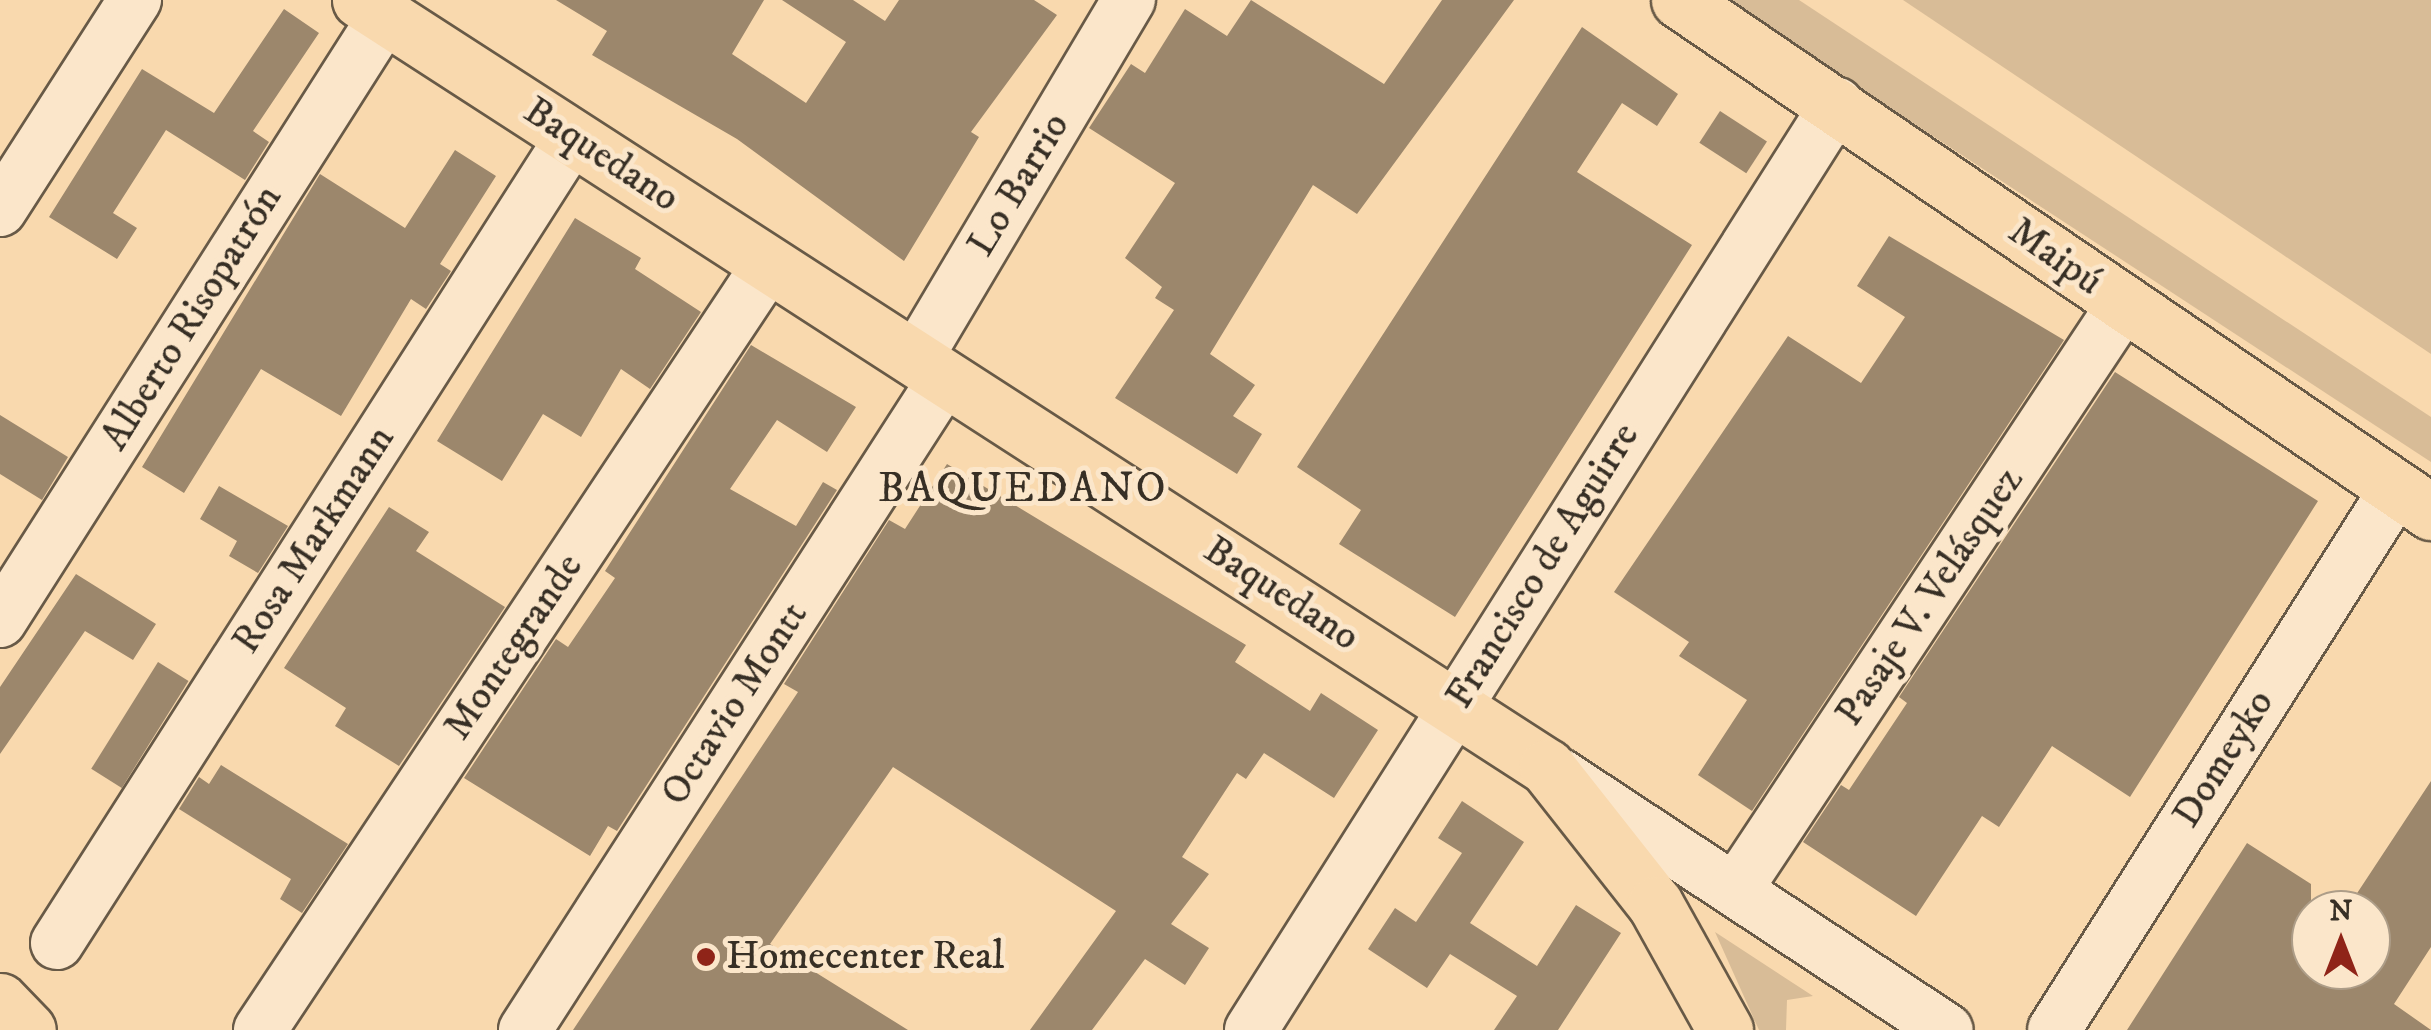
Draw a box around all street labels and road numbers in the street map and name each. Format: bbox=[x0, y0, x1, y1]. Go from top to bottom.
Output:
street label: Baquedano bbox=[514, 87, 688, 223]
street label: Lo Barrio bbox=[958, 105, 1080, 265]
street label: Alberto Risopatrón bbox=[91, 177, 293, 459]
street label: Maipú bbox=[1999, 208, 2111, 306]
street label: Francisco de Aguirre bbox=[1436, 414, 1650, 718]
street label: Rosa Markmann bbox=[223, 417, 405, 663]
street label: Pasaje V. Velásquez bbox=[1826, 458, 2034, 736]
street label: Baquedano bbox=[1194, 526, 1368, 662]
street label: Montegrande bbox=[434, 545, 594, 749]
street label: Octavio Montt bbox=[651, 593, 819, 815]
street label: Domeyko bbox=[2163, 681, 2285, 837]

